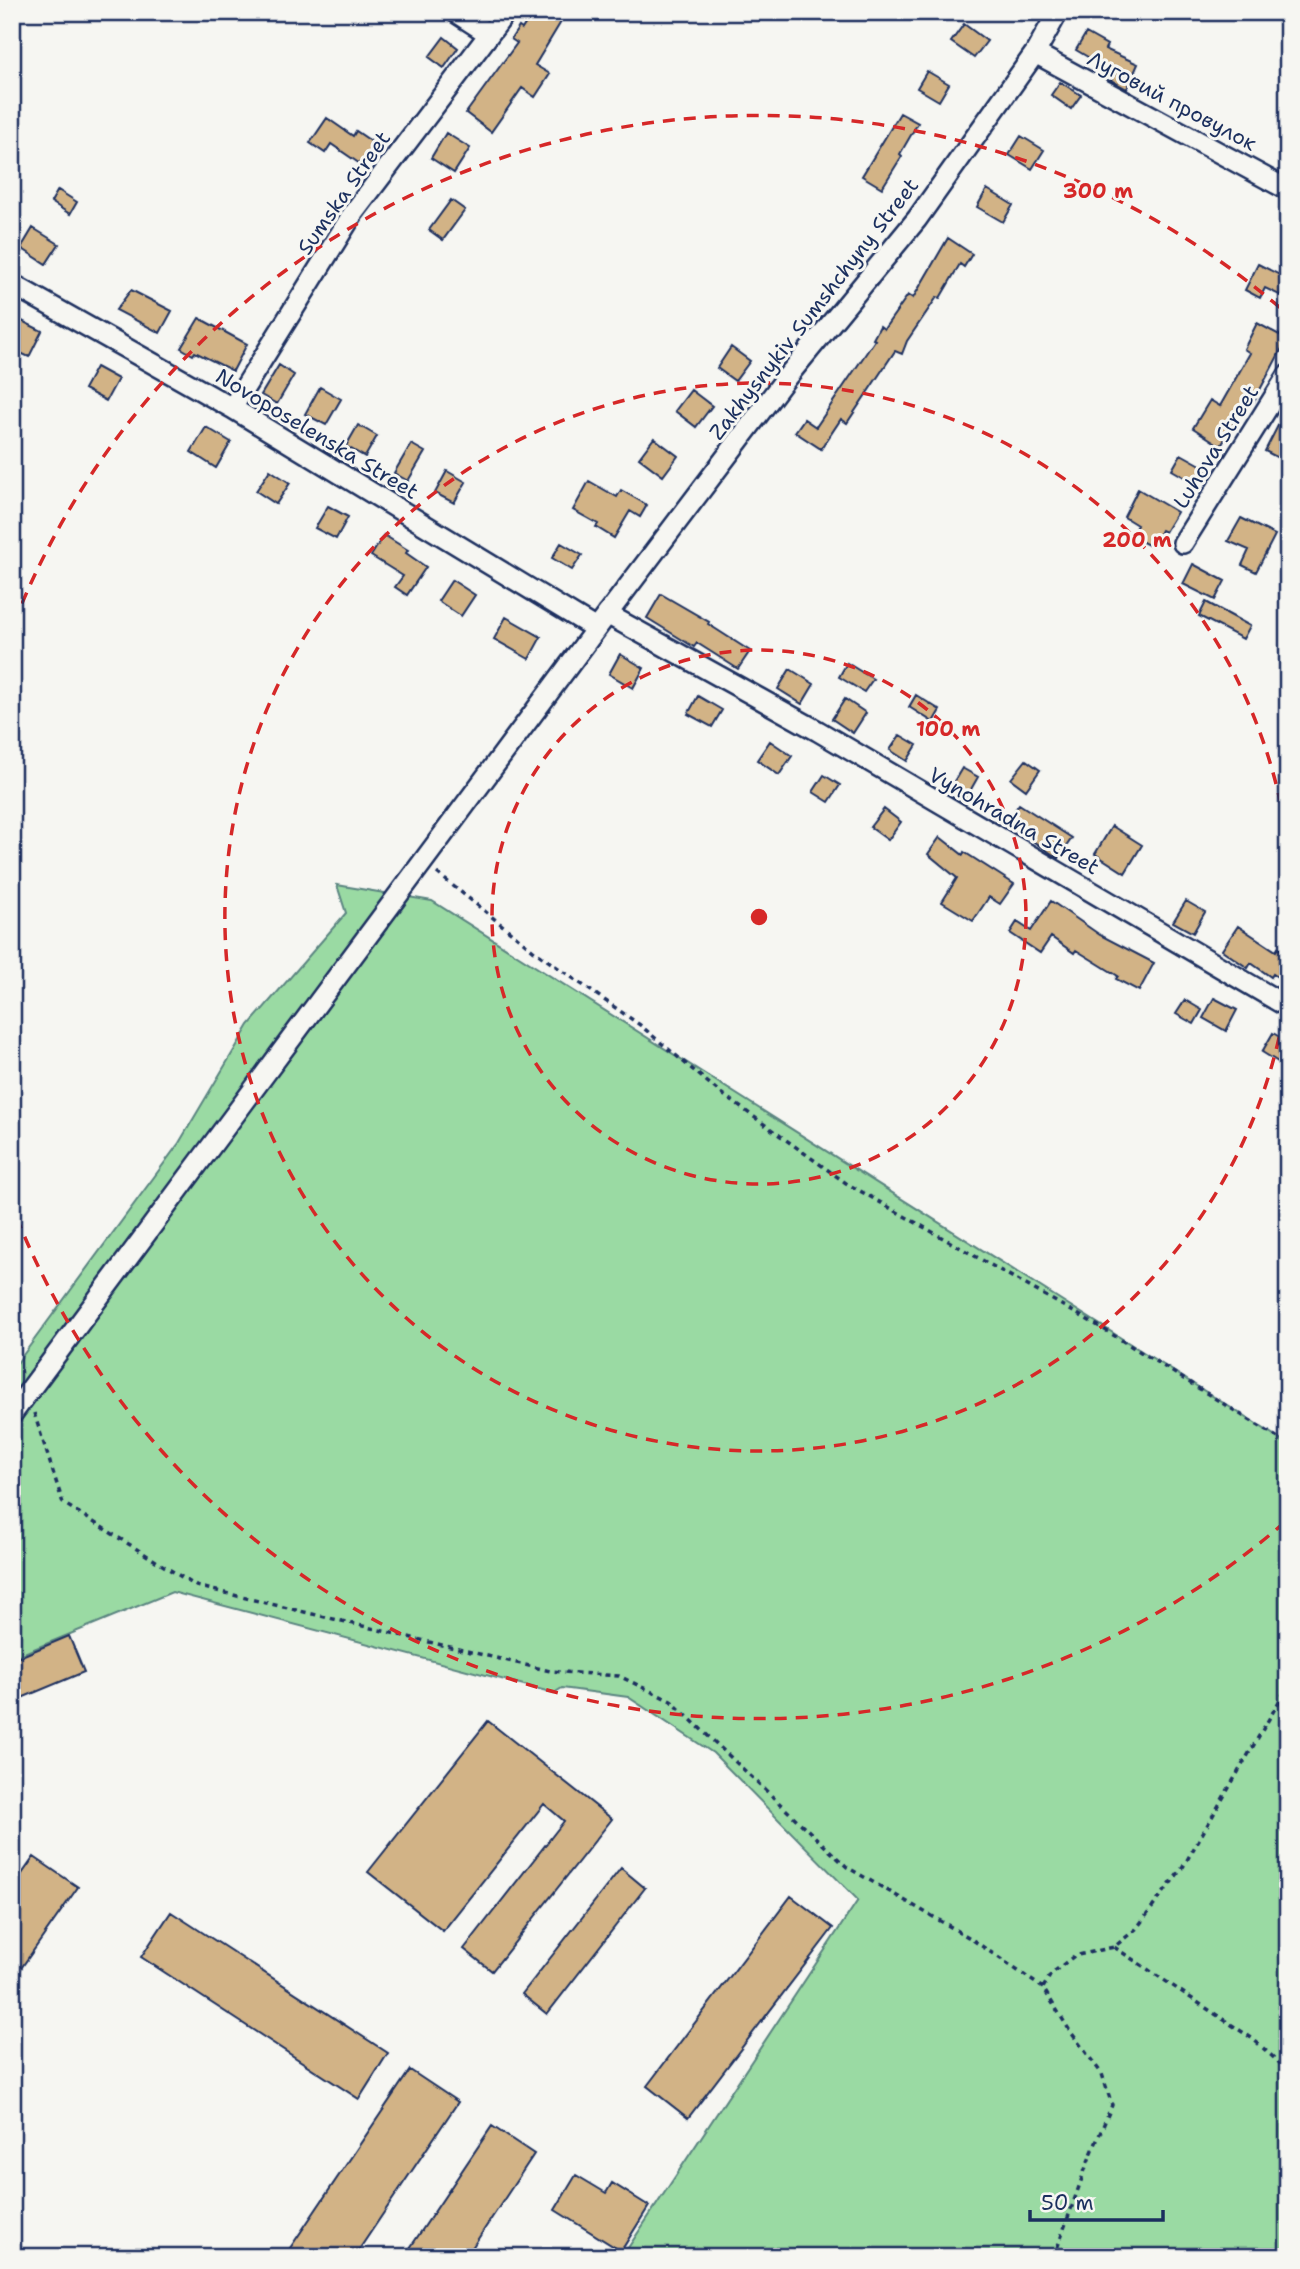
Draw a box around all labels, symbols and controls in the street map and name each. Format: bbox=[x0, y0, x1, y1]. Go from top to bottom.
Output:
street label: Луговий провулок bbox=[1083, 45, 1261, 157]
street label: Sumska Street bbox=[291, 126, 397, 260]
street label: Zakhysnykiv Sumshchyny Street bbox=[703, 172, 925, 446]
text: 300 m bbox=[1063, 177, 1133, 205]
street label: Novoposelenska Street bbox=[210, 362, 424, 506]
street label: Luhova Street bbox=[1167, 380, 1265, 514]
text: 200 m bbox=[1102, 526, 1172, 554]
text: 100 m bbox=[916, 715, 980, 743]
street label: Vynohradna Street bbox=[924, 761, 1104, 881]
centre of rings bbox=[747, 905, 771, 929]
scale bar bbox=[1030, 2178, 1164, 2222]
text: 50 m bbox=[1041, 2189, 1094, 2217]

